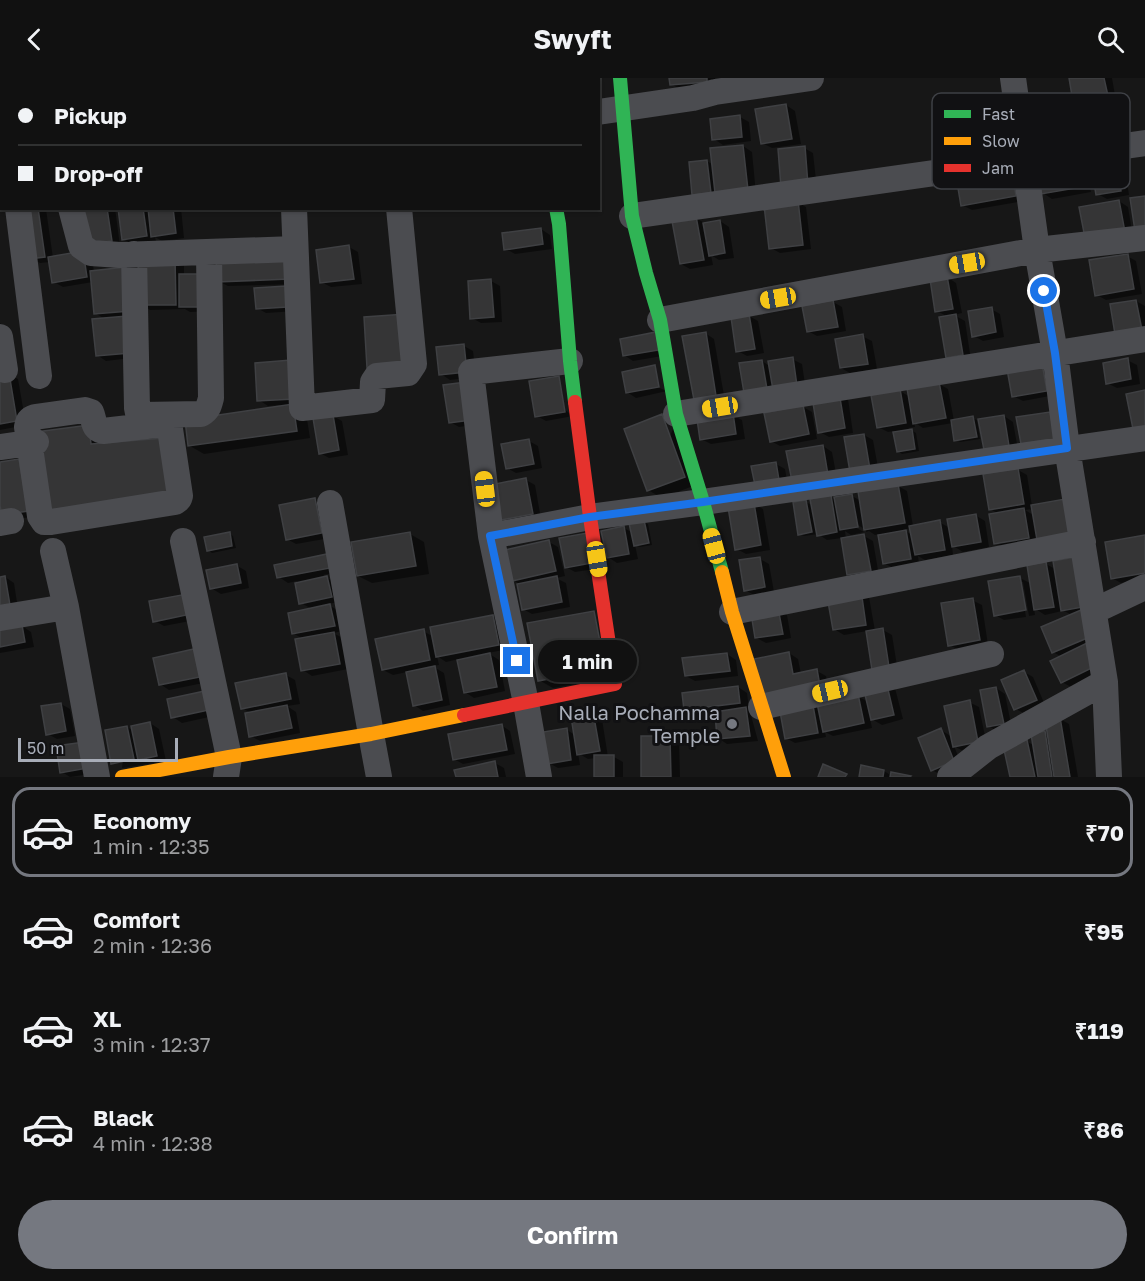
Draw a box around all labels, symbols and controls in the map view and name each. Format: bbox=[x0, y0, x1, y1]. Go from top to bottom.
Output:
icon: back bbox=[18, 23, 51, 56]
text: Swyft bbox=[533, 23, 612, 55]
icon: search bbox=[1094, 23, 1127, 56]
legend bbox=[932, 93, 1130, 189]
text: Pickup bbox=[54, 102, 127, 129]
text: Fast bbox=[982, 104, 1015, 124]
text: Slow bbox=[982, 131, 1020, 151]
text: Jam bbox=[982, 158, 1014, 178]
text: Drop-off bbox=[54, 160, 143, 187]
car bbox=[948, 251, 986, 275]
route start bbox=[1030, 277, 1057, 304]
car bbox=[759, 286, 797, 310]
car bbox=[701, 395, 739, 419]
car bbox=[474, 470, 496, 508]
car bbox=[701, 526, 727, 566]
car bbox=[585, 540, 609, 578]
callout: 1 min bbox=[538, 640, 637, 682]
route end bbox=[503, 647, 530, 674]
text: 1 min bbox=[562, 649, 613, 673]
car bbox=[810, 678, 850, 704]
place label: Nalla Pochamma Temple bbox=[558, 700, 720, 747]
marker: Nalla Pochamma Temple bbox=[725, 717, 739, 731]
scale bar bbox=[18, 735, 178, 762]
text: 50 m bbox=[27, 738, 64, 758]
icon: car bbox=[21, 805, 75, 859]
text: Economy bbox=[93, 807, 191, 834]
text: ₹70 bbox=[1085, 819, 1124, 846]
text: 1 min · 12:35 bbox=[93, 834, 210, 858]
icon: car bbox=[21, 904, 75, 958]
text: Comfort bbox=[93, 906, 180, 933]
text: ₹95 bbox=[1084, 918, 1124, 945]
text: 2 min · 12:36 bbox=[93, 933, 212, 957]
icon: car bbox=[21, 1003, 75, 1057]
text: XL bbox=[93, 1005, 121, 1032]
text: ₹119 bbox=[1075, 1017, 1124, 1044]
text: 3 min · 12:37 bbox=[93, 1032, 211, 1056]
icon: car bbox=[21, 1102, 75, 1156]
text: Black bbox=[93, 1104, 154, 1131]
text: ₹86 bbox=[1083, 1116, 1124, 1143]
text: 4 min · 12:38 bbox=[93, 1131, 213, 1155]
button: Confirm bbox=[18, 1200, 1127, 1269]

